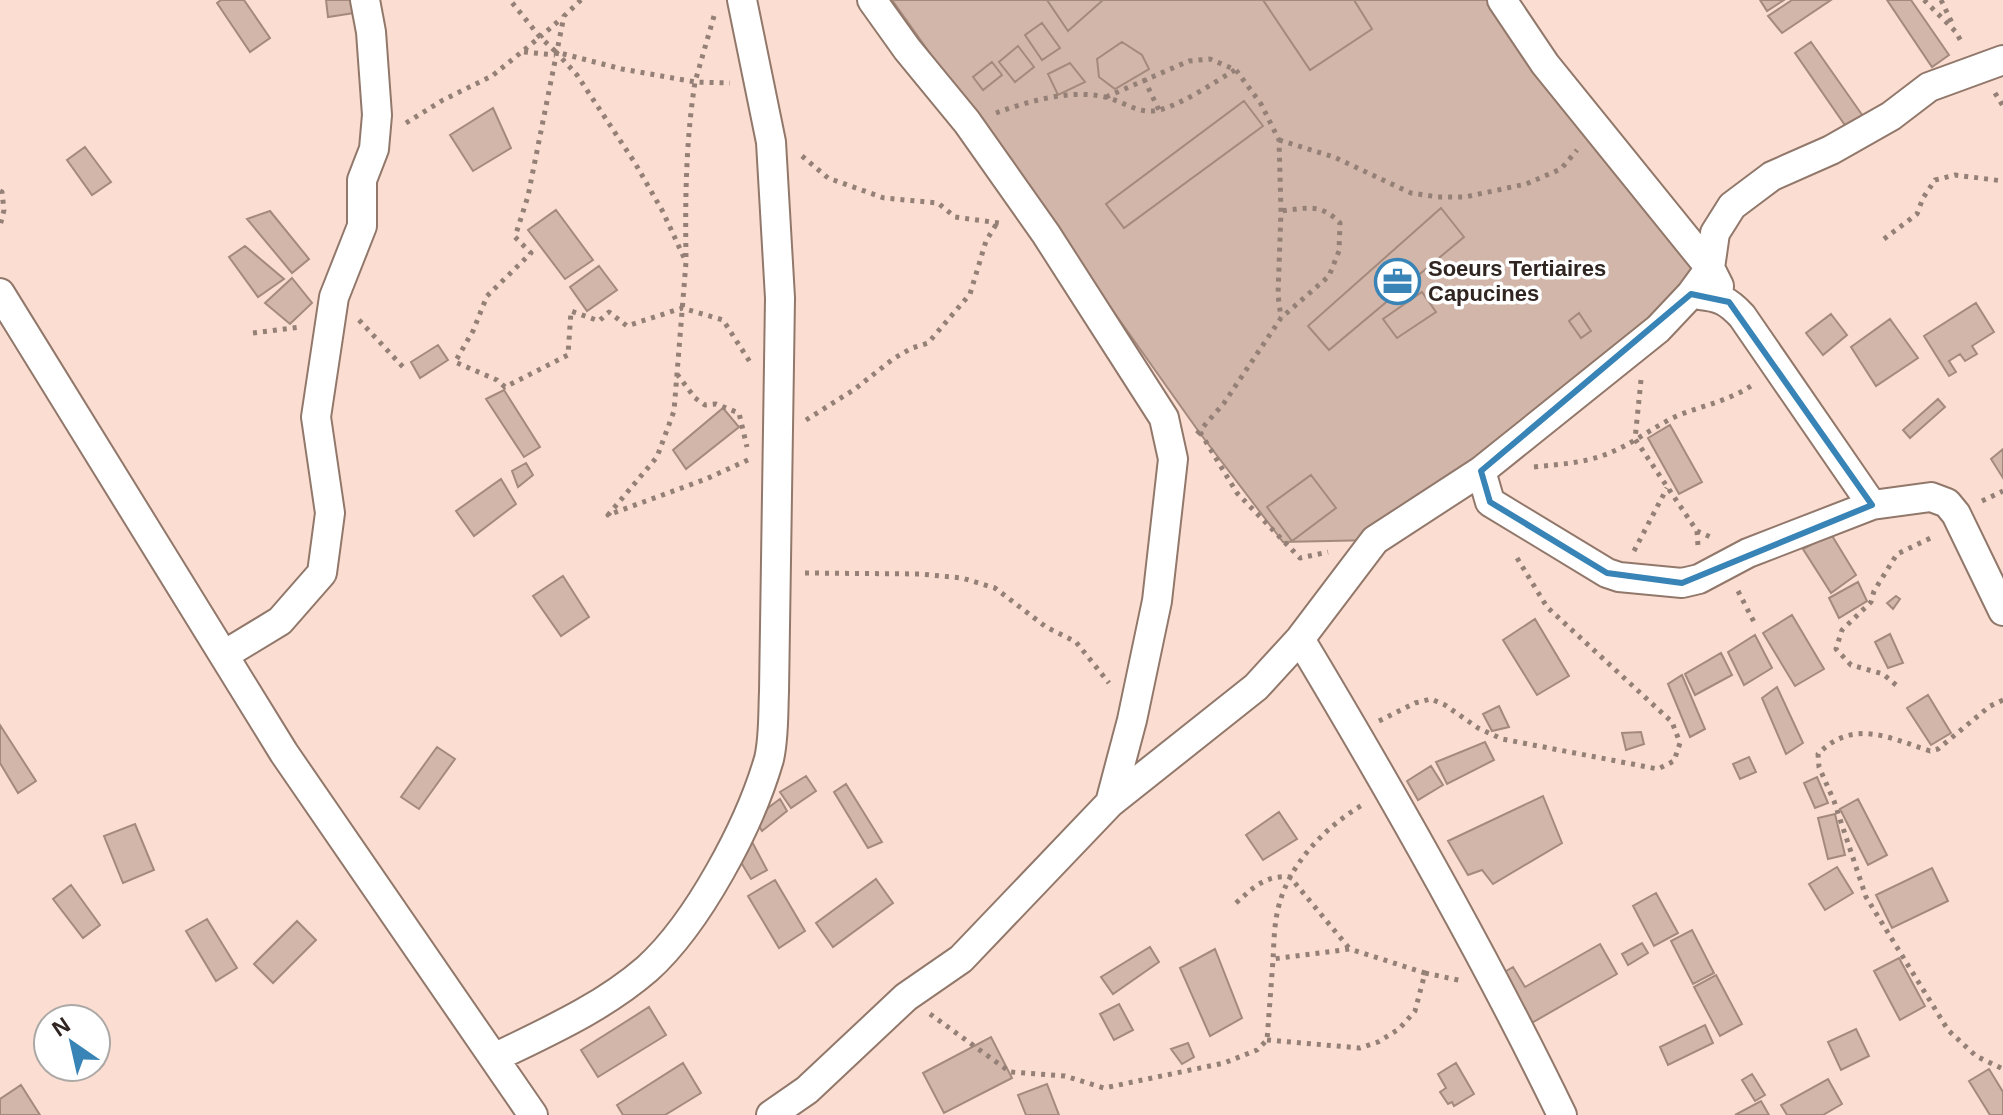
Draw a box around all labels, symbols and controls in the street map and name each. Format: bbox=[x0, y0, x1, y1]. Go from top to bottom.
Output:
place label: Soeurs Tertiaires Capucines bbox=[1428, 256, 1606, 306]
office icon: Soeurs Tertiaires Capucines bbox=[1373, 257, 1421, 305]
north arrow bbox=[32, 1003, 112, 1083]
text: N bbox=[48, 1012, 75, 1042]

